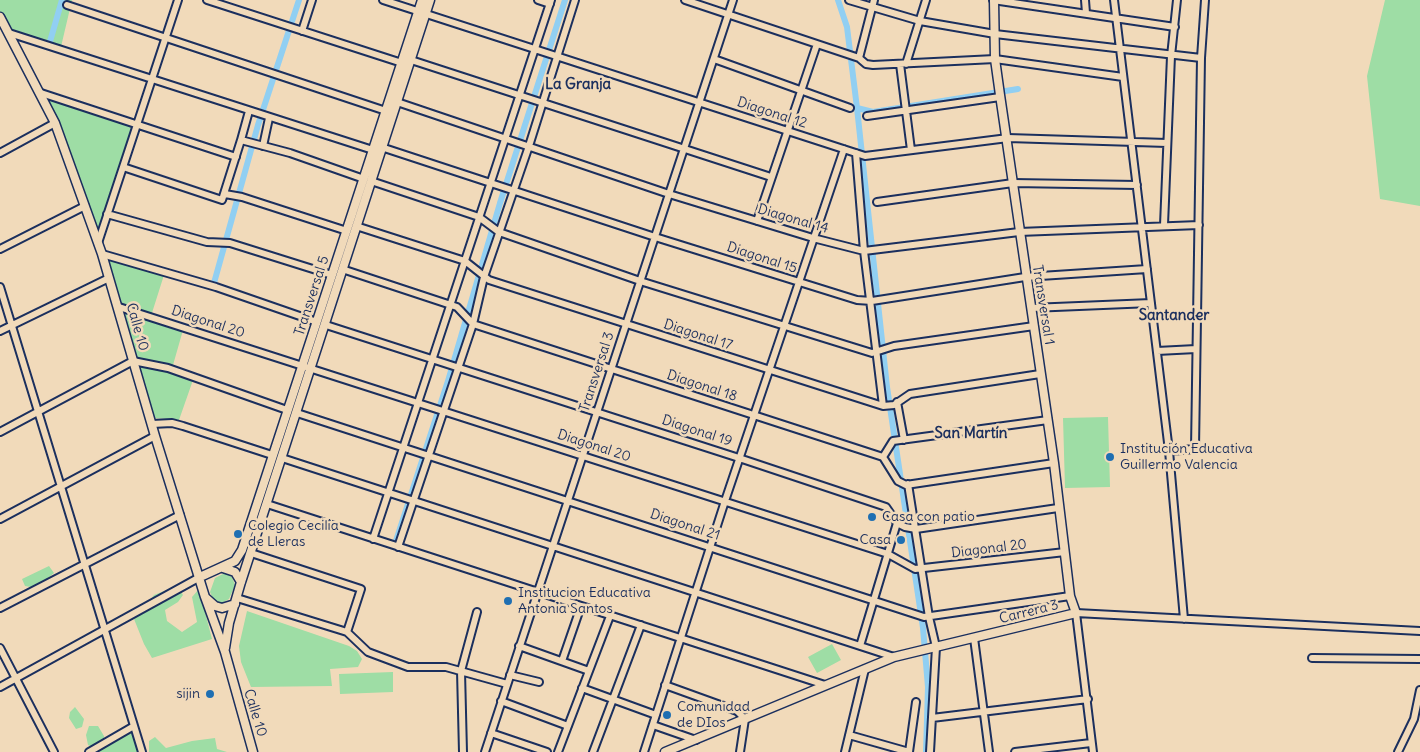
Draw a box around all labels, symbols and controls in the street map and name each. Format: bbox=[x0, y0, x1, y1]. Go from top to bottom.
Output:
district label: La Granja bbox=[545, 76, 611, 94]
street label: Diagonal 12 bbox=[735, 94, 809, 132]
street label: Diagonal 14 bbox=[756, 201, 830, 237]
street label: Diagonal 15 bbox=[725, 239, 799, 277]
street label: Transversal 5 bbox=[291, 254, 333, 338]
street label: Transversal 1 bbox=[1028, 264, 1058, 346]
street label: Calle 10 bbox=[122, 301, 152, 353]
street label: Diagonal 20 bbox=[169, 302, 247, 342]
district label: Santander bbox=[1139, 307, 1209, 325]
street label: Diagonal 17 bbox=[661, 316, 735, 354]
street label: Transversal 3 bbox=[576, 330, 618, 414]
street label: Diagonal 18 bbox=[665, 367, 739, 405]
street label: Diagonal 19 bbox=[660, 412, 734, 450]
district label: San Martín bbox=[934, 425, 1008, 443]
street label: Diagonal 20 bbox=[555, 426, 633, 466]
place label: Institución Educativa Guillermo Valencia bbox=[1120, 441, 1253, 474]
marker: Institución Educativa Guillermo Valencia bbox=[1104, 451, 1116, 463]
street label: Diagonal 21 bbox=[648, 506, 722, 544]
place label: Casa con patio bbox=[882, 509, 975, 525]
marker: Casa con patio bbox=[866, 511, 878, 523]
place label: Colegio Cecilia de Lleras bbox=[248, 518, 339, 550]
marker: Colegio Cecilia de Lleras bbox=[232, 528, 244, 540]
place label: Casa bbox=[860, 532, 891, 548]
marker: Casa bbox=[895, 534, 907, 546]
street label: Diagonal 20 bbox=[950, 536, 1028, 562]
place label: Institucion Educativa Antonia Santos bbox=[518, 585, 651, 618]
marker: Institucion Educativa Antonia Santos bbox=[502, 595, 514, 607]
street label: Carrera 3 bbox=[998, 597, 1060, 627]
place label: sijin bbox=[176, 686, 200, 702]
street label: Calle 10 bbox=[240, 687, 270, 739]
marker: sijin bbox=[204, 688, 216, 700]
place label: Comunidad de DIos bbox=[677, 699, 750, 732]
marker: Comunidad de DIos bbox=[661, 709, 673, 721]

